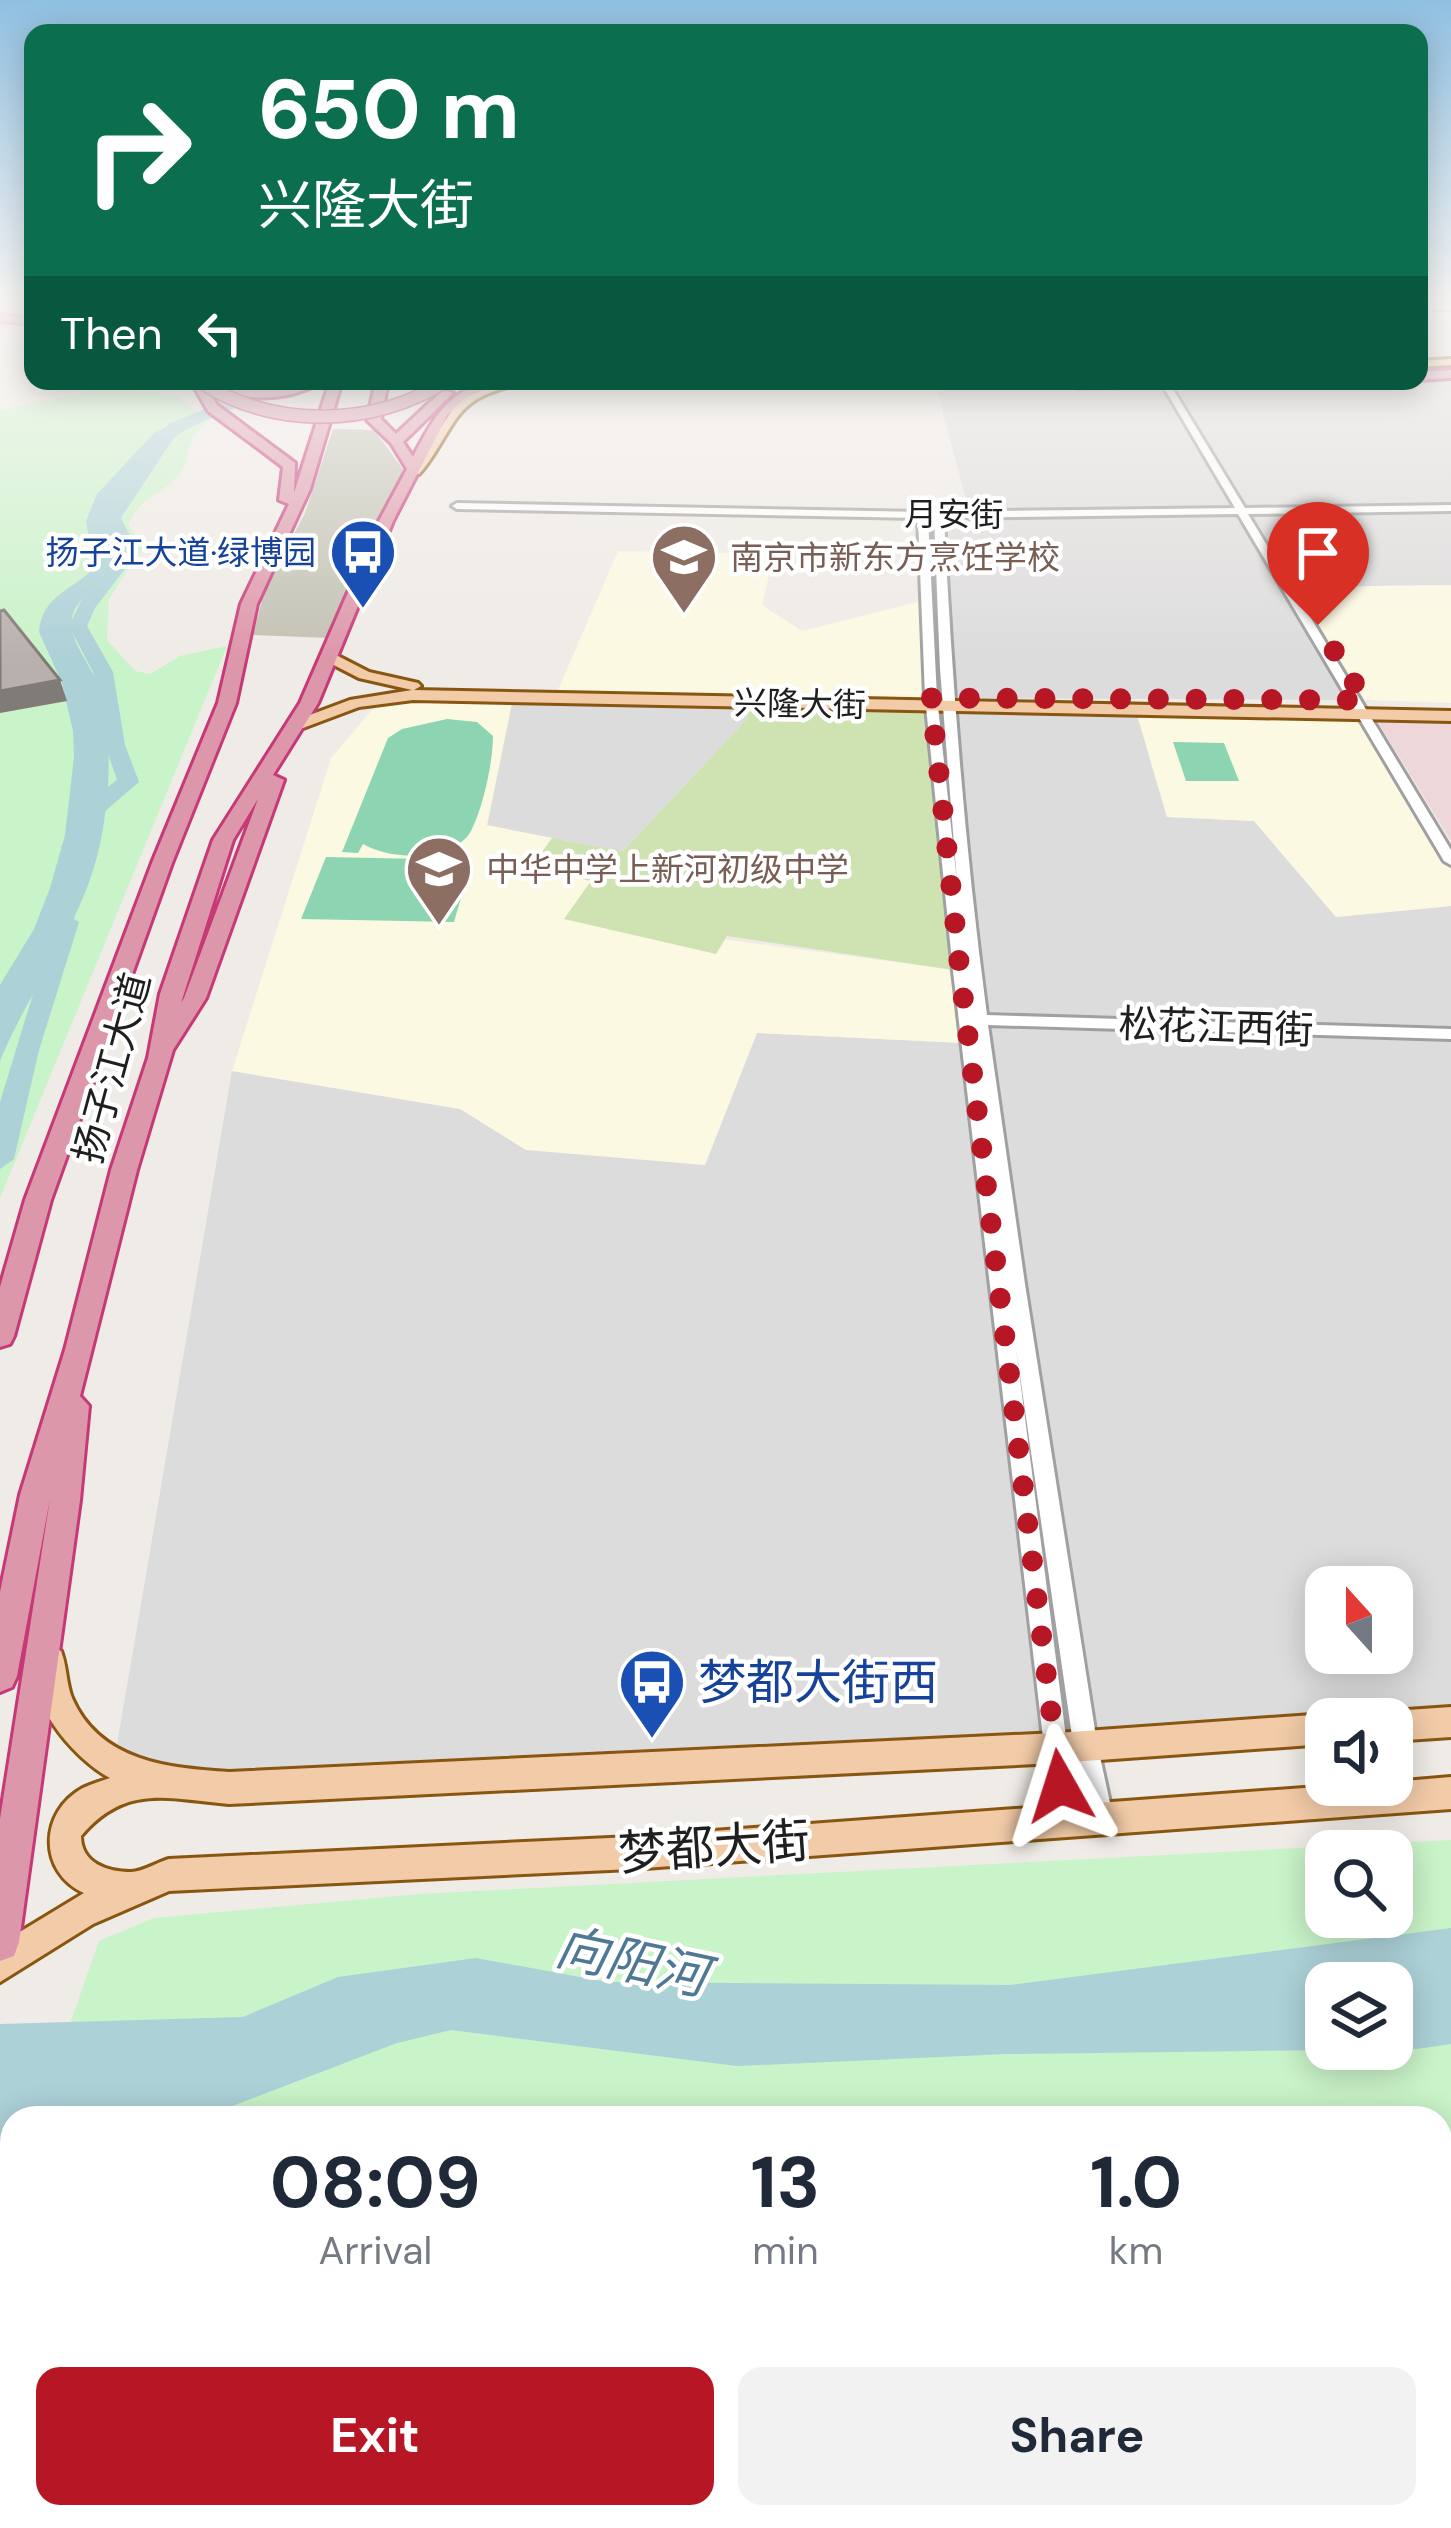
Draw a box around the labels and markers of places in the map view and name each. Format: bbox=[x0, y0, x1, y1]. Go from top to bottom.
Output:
pin bbox=[1267, 502, 1369, 625]
bus stop icon: 扬子江大道·绿博园 bbox=[328, 517, 398, 611]
school or university icon: 南京市新东方烹饪学校 bbox=[649, 522, 719, 616]
place label: 扬子江大道·绿博园 bbox=[45, 531, 316, 574]
place label: 南京市新东方烹饪学校 bbox=[730, 536, 1060, 579]
school or university icon: 中华中学上新河初级中学 bbox=[404, 834, 474, 928]
place label: 中华中学上新河初级中学 bbox=[486, 848, 849, 891]
bus stop icon: 梦都大街西 bbox=[617, 1647, 687, 1741]
place label: 梦都大街西 bbox=[698, 1651, 938, 1714]

